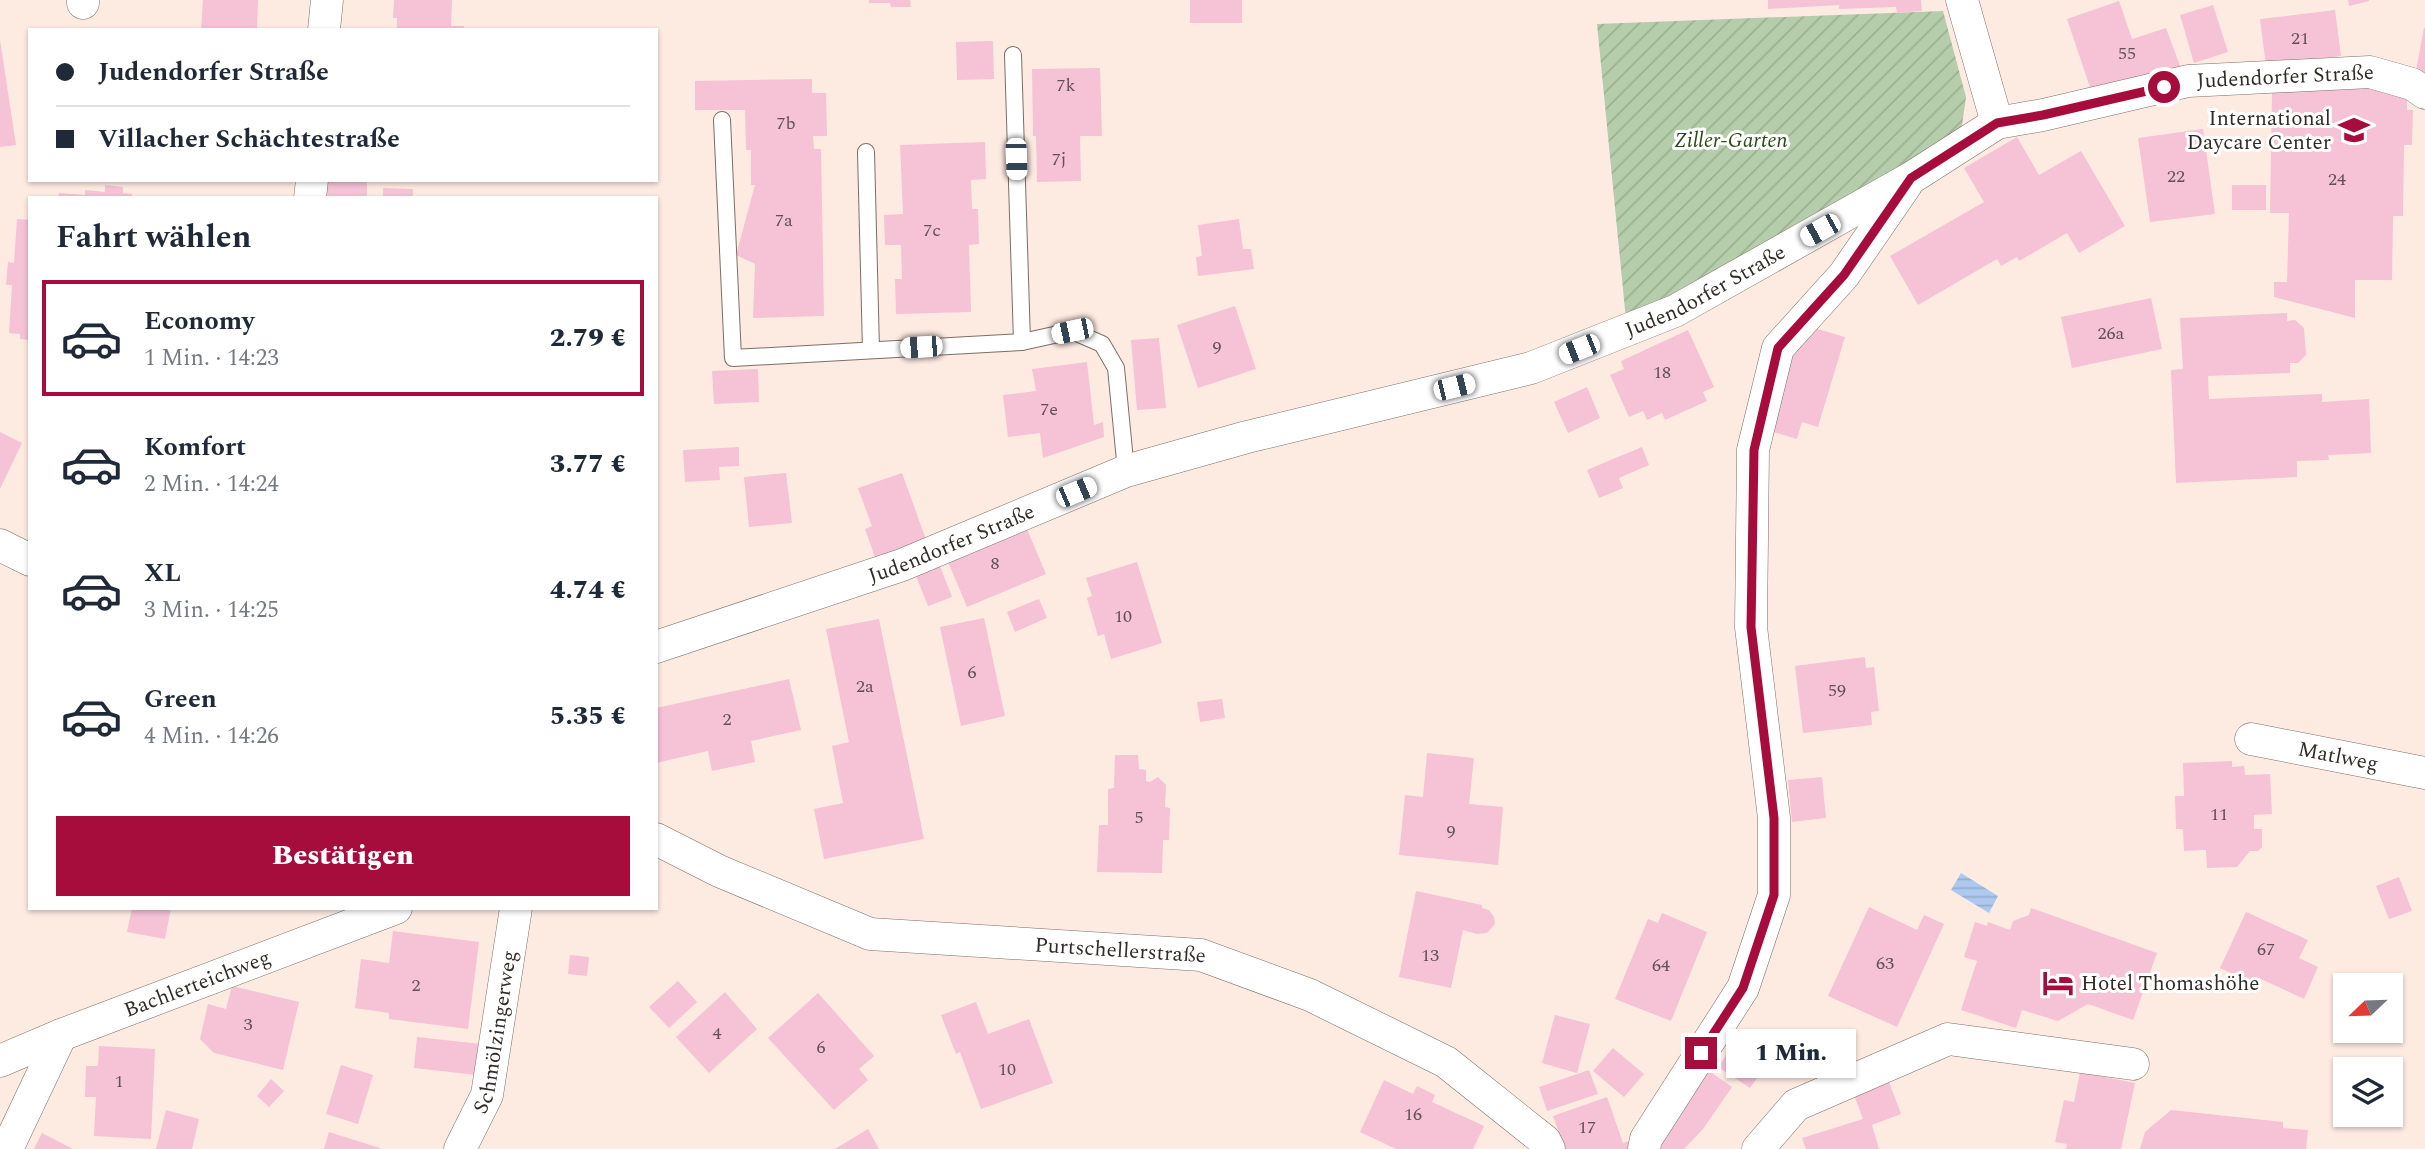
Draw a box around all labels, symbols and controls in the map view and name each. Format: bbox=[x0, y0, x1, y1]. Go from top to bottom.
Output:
house number: 21 bbox=[2291, 25, 2309, 52]
house number: 55 bbox=[2118, 40, 2136, 67]
text: Judendorfer Straße bbox=[98, 52, 329, 92]
street label: Judendorfer Straße bbox=[2196, 57, 2375, 98]
route start bbox=[2148, 71, 2180, 103]
house number: 7k bbox=[1056, 72, 1076, 99]
place label: International Daycare Center bbox=[2187, 103, 2331, 159]
house number: 7b bbox=[776, 110, 796, 137]
school or university icon: International Daycare Center bbox=[2337, 113, 2371, 147]
text: Villacher Schächtestraße bbox=[98, 119, 400, 159]
park label: Ziller-Garten bbox=[1674, 125, 1788, 157]
car bbox=[1005, 138, 1028, 180]
house number: 7j bbox=[1052, 146, 1066, 173]
house number: 22 bbox=[2167, 163, 2185, 190]
house number: 24 bbox=[2328, 166, 2346, 193]
house number: 7a bbox=[775, 207, 793, 234]
car bbox=[1797, 211, 1844, 249]
text: Fahrt wählen bbox=[56, 213, 251, 262]
house number: 7c bbox=[923, 217, 941, 244]
street label: Judendorfer Straße bbox=[1621, 237, 1792, 346]
text: Economy bbox=[144, 301, 254, 341]
icon: car bbox=[60, 307, 123, 370]
car bbox=[1050, 316, 1095, 346]
text: 2.79 € bbox=[550, 318, 626, 358]
house number: 26a bbox=[2098, 320, 2125, 347]
car bbox=[1556, 331, 1603, 367]
house number: 9 bbox=[1213, 334, 1222, 361]
car bbox=[900, 335, 943, 359]
text: 1 Min. · 14:23 bbox=[144, 341, 279, 376]
house number: 18 bbox=[1653, 359, 1671, 386]
car bbox=[1432, 372, 1477, 402]
house number: 7e bbox=[1040, 396, 1058, 423]
text: Komfort bbox=[144, 427, 246, 467]
icon: car bbox=[60, 433, 123, 496]
text: 3.77 € bbox=[550, 444, 626, 484]
text: 2 Min. · 14:24 bbox=[144, 467, 279, 502]
car bbox=[1053, 474, 1100, 510]
street label: Judendorfer Straße bbox=[864, 496, 1040, 592]
house number: 8 bbox=[991, 550, 1000, 577]
text: XL bbox=[144, 553, 181, 593]
icon: car bbox=[60, 559, 123, 622]
text: 4.74 € bbox=[550, 570, 626, 610]
text: 3 Min. · 14:25 bbox=[144, 593, 279, 628]
house number: 10 bbox=[1114, 603, 1132, 630]
house number: 6 bbox=[968, 659, 977, 686]
house number: 2a bbox=[856, 673, 874, 700]
house number: 59 bbox=[1828, 677, 1846, 704]
text: Green bbox=[144, 679, 217, 719]
icon: car bbox=[60, 685, 123, 748]
text: 5.35 € bbox=[550, 696, 626, 736]
house number: 2 bbox=[723, 706, 732, 733]
text: 4 Min. · 14:26 bbox=[144, 719, 279, 754]
street label: Matlweg bbox=[2295, 734, 2381, 781]
house number: 11 bbox=[2210, 801, 2228, 828]
house number: 5 bbox=[1135, 804, 1144, 831]
button: Bestätigen bbox=[56, 816, 630, 896]
house number: 9 bbox=[1447, 818, 1456, 845]
street label: Purtschellerstraße bbox=[1034, 929, 1207, 972]
house number: 67 bbox=[2257, 936, 2275, 963]
street label: Bachlerteichweg bbox=[120, 942, 276, 1027]
house number: 13 bbox=[1421, 942, 1439, 969]
street label: Schmölzingerweg bbox=[465, 948, 526, 1120]
house number: 63 bbox=[1876, 950, 1894, 977]
house number: 64 bbox=[1652, 952, 1670, 979]
hotel icon: Hotel Thomashöhe bbox=[2041, 966, 2075, 1000]
place label: Hotel Thomashöhe bbox=[2081, 968, 2259, 1000]
house number: 2 bbox=[412, 972, 421, 999]
north arrow bbox=[2333, 973, 2403, 1043]
map controls bbox=[2333, 973, 2403, 1127]
house number: 3 bbox=[244, 1011, 253, 1038]
house number: 4 bbox=[713, 1020, 722, 1047]
callout: 1 Min. bbox=[1726, 1028, 1855, 1078]
house number: 6 bbox=[817, 1034, 826, 1061]
text: 1 Min. bbox=[1755, 1036, 1827, 1071]
route end bbox=[1685, 1037, 1717, 1069]
house number: 10 bbox=[998, 1056, 1016, 1083]
button: layers bbox=[2333, 1057, 2403, 1127]
house number: 1 bbox=[115, 1068, 124, 1095]
house number: 16 bbox=[1404, 1101, 1422, 1128]
house number: 17 bbox=[1578, 1114, 1596, 1141]

